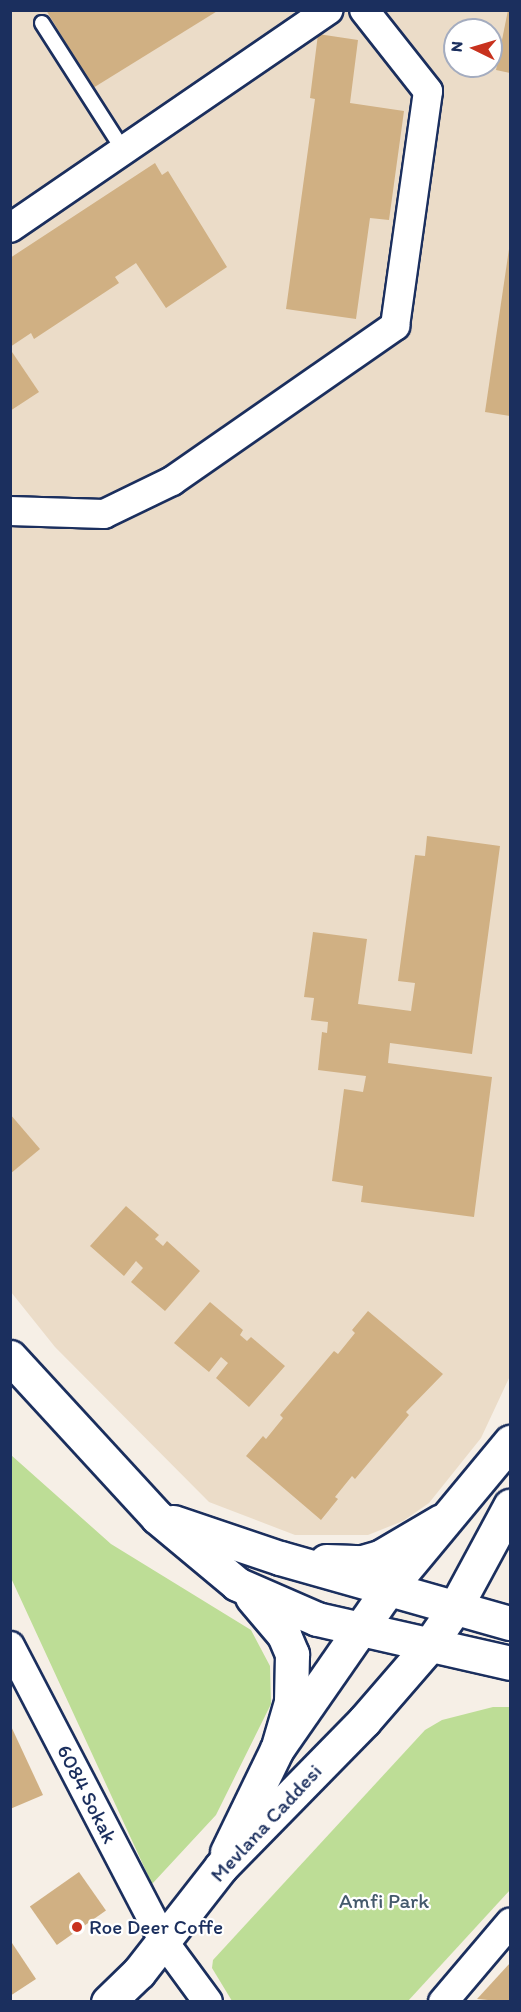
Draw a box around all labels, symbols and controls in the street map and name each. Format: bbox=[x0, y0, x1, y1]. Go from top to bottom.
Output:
north arrow bbox=[443, 18, 503, 78]
text: N bbox=[447, 40, 466, 53]
street label: 6084 Sokak bbox=[51, 1740, 123, 1848]
street label: Mevlana Caddesi bbox=[205, 1759, 327, 1887]
park label: Amfi Park bbox=[339, 1888, 429, 1914]
place label: Roe Deer Coffe bbox=[89, 1914, 223, 1940]
marker: Roe Deer Coffe bbox=[70, 1920, 84, 1934]

